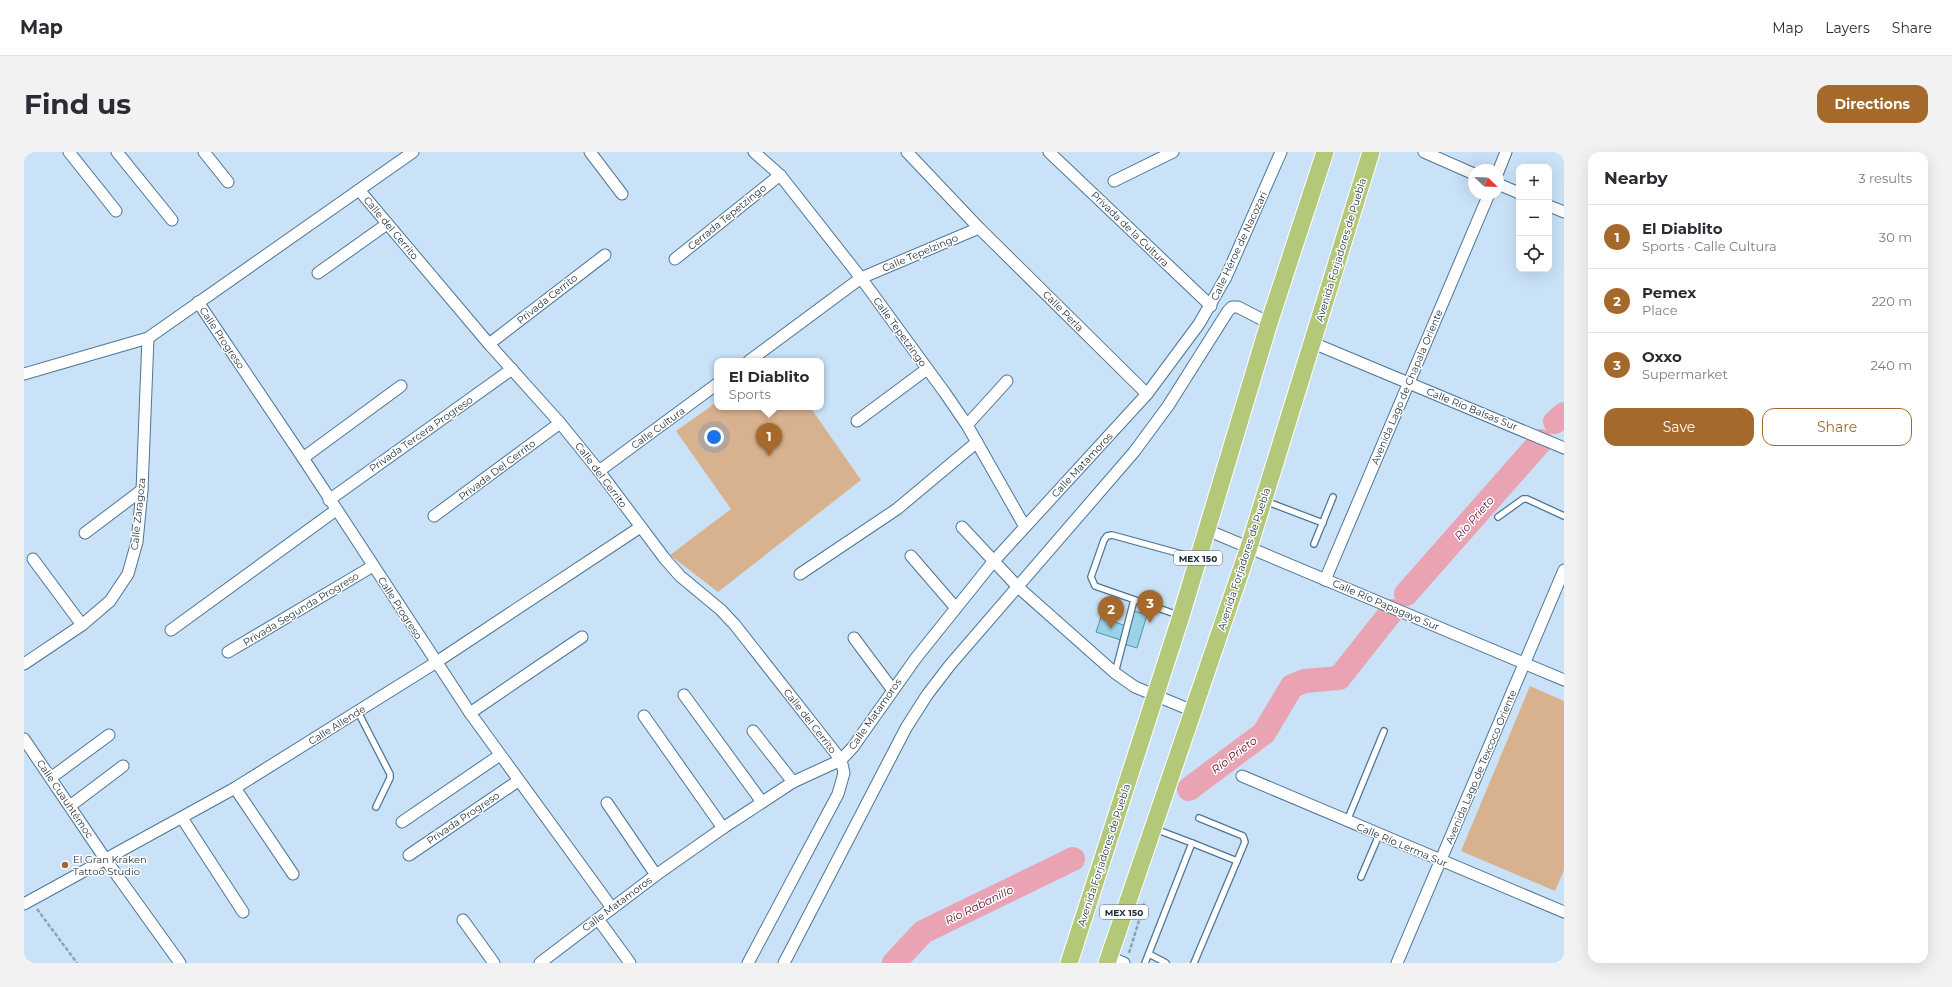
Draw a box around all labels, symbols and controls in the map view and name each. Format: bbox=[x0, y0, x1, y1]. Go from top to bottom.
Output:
text: Map bbox=[20, 16, 63, 39]
text: Map bbox=[1772, 19, 1803, 37]
text: Layers bbox=[1825, 19, 1870, 37]
text: Share bbox=[1892, 19, 1932, 37]
button: Directions bbox=[1817, 85, 1928, 123]
text: Find us bbox=[24, 87, 131, 121]
north arrow bbox=[1468, 164, 1504, 200]
map controls bbox=[1516, 164, 1552, 272]
button: + bbox=[1516, 164, 1552, 200]
text: Nearby bbox=[1604, 168, 1668, 188]
text: 3 results bbox=[1858, 170, 1912, 186]
street label: Avenida Forjadores de Puebla bbox=[1313, 177, 1369, 323]
street label: Cerrada Tepetzingo bbox=[685, 181, 769, 253]
street label: Privada de la Cultura bbox=[1088, 188, 1172, 270]
street label: Calle Héroe de Nacozari bbox=[1208, 189, 1270, 303]
street label: Calle del Cerrito bbox=[361, 194, 421, 262]
button: − bbox=[1516, 200, 1552, 236]
text: El Diablito bbox=[1642, 219, 1722, 238]
text: 1 bbox=[1614, 229, 1620, 245]
text: 30 m bbox=[1879, 229, 1912, 245]
street label: Calle Tepelzingo bbox=[880, 231, 960, 275]
button: locate bbox=[1516, 236, 1552, 272]
text: Sports · Calle Cultura bbox=[1642, 238, 1777, 254]
street label: Privada Cerrito bbox=[514, 271, 580, 327]
text: Pemex bbox=[1642, 283, 1696, 302]
street label: Calle Perla bbox=[1040, 288, 1086, 334]
text: 2 bbox=[1613, 293, 1621, 309]
text: 220 m bbox=[1871, 293, 1912, 309]
street label: Calle Tepetzingo bbox=[870, 295, 930, 369]
text: Place bbox=[1642, 302, 1678, 318]
street label: Calle Progreso bbox=[196, 305, 248, 371]
street label: Avenida Lago de Chapala Oriente bbox=[1368, 307, 1446, 467]
text: Oxxo bbox=[1642, 347, 1682, 366]
text: 3 bbox=[1613, 357, 1621, 373]
text: 240 m bbox=[1871, 357, 1912, 373]
popup bbox=[714, 358, 824, 410]
text: Supermarket bbox=[1642, 366, 1728, 382]
text: El Diablito bbox=[729, 367, 809, 386]
street label: Calle Río Balsas Sur bbox=[1425, 385, 1519, 433]
text: Sports bbox=[729, 386, 771, 402]
street label: Privada Tercera Progreso bbox=[367, 393, 475, 475]
street label: Calle Cultura bbox=[628, 404, 688, 452]
button: Save bbox=[1604, 408, 1754, 446]
button: Share bbox=[1762, 408, 1912, 446]
pin: 1 bbox=[756, 423, 782, 456]
your location bbox=[704, 427, 724, 447]
street label: Calle Matamoros bbox=[1049, 430, 1116, 500]
street label: Privada Del Cerrito bbox=[456, 437, 538, 503]
street label: Calle del Cerrito bbox=[572, 440, 630, 510]
street label: Calle Zaragoza bbox=[128, 477, 148, 551]
street label: Avenida Forjadores de Puebla bbox=[1215, 486, 1273, 632]
water label: Río Prieto bbox=[1451, 493, 1497, 543]
road number: MEX 150 bbox=[1174, 551, 1222, 565]
street label: Privada Segunda Progreso bbox=[241, 569, 361, 649]
street label: Calle Progreso bbox=[375, 574, 425, 642]
street label: Calle Río Papagayo Sur bbox=[1331, 577, 1441, 633]
pin: 3 bbox=[1137, 590, 1163, 623]
pin: 2 bbox=[1098, 596, 1124, 629]
street label: Calle Matamoros bbox=[846, 676, 905, 752]
street label: Calle del Cerrito bbox=[781, 686, 839, 756]
street label: Avenida Lago de Texcoco Oriente bbox=[1443, 688, 1519, 846]
street label: Calle Allende bbox=[306, 702, 368, 748]
water label: Río Prieto bbox=[1208, 733, 1260, 777]
street label: Calle Cuauhtémoc bbox=[34, 757, 96, 841]
street label: Avenida Forjadores de Puebla bbox=[1075, 782, 1133, 928]
street label: Privada Progreso bbox=[424, 789, 502, 847]
street label: Calle Río Lerma Sur bbox=[1355, 820, 1449, 870]
place label: El Gran Kraken Tattoo Studio bbox=[73, 853, 147, 878]
marker: El Gran Kraken Tattoo Studio bbox=[60, 860, 70, 870]
street label: Calle Matamoros bbox=[580, 873, 655, 934]
water label: Río Rabanillo bbox=[943, 882, 1016, 928]
road number: MEX 150 bbox=[1100, 905, 1148, 919]

